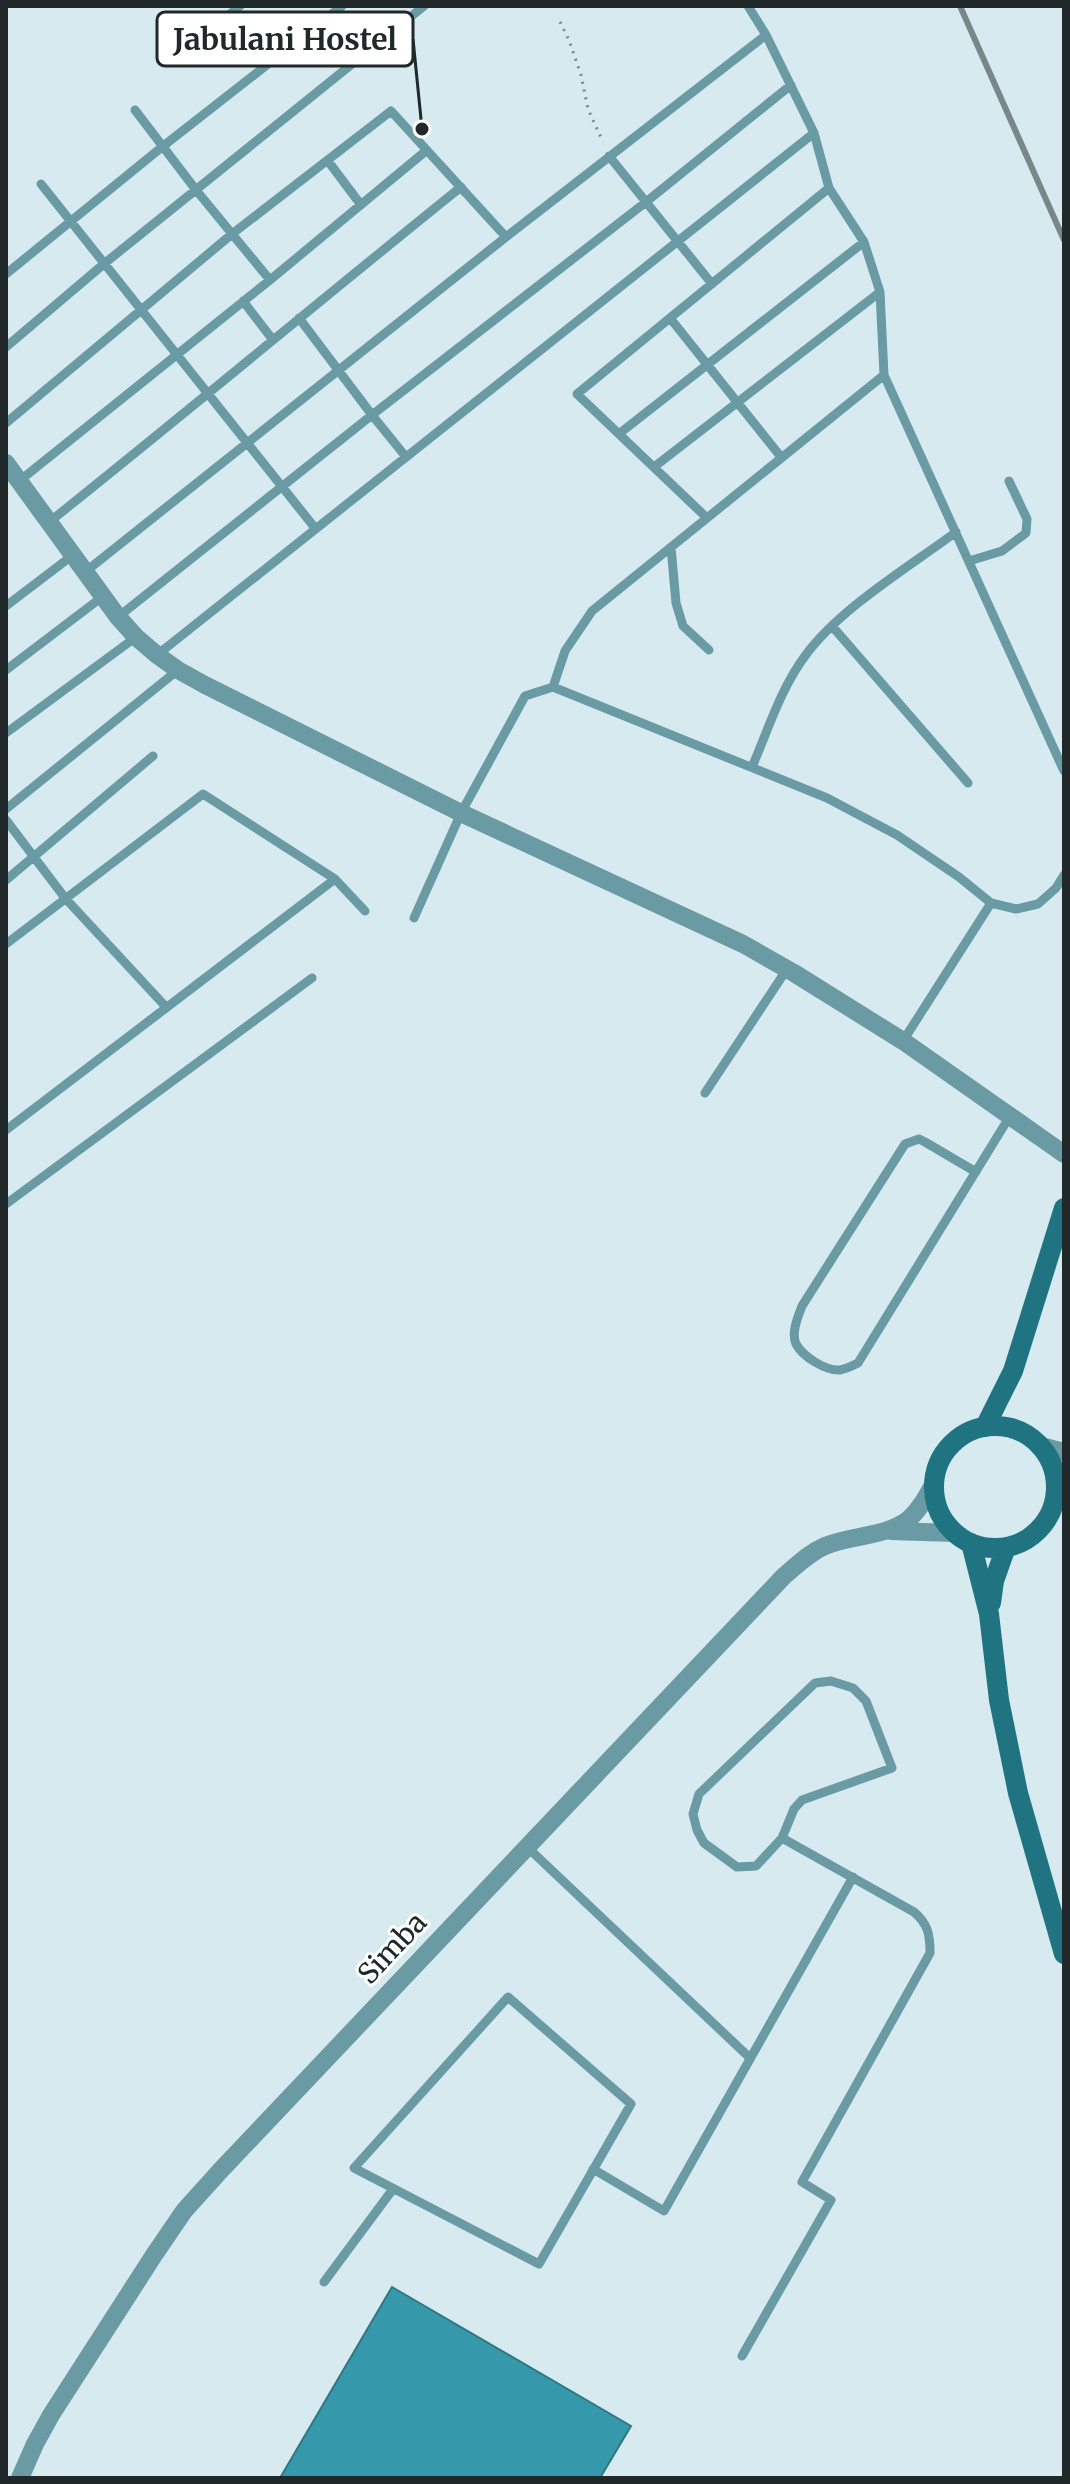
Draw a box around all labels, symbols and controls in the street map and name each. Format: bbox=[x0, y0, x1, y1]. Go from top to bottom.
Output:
callout: Jabulani Hostel bbox=[157, 12, 413, 66]
text: Jabulani Hostel bbox=[172, 20, 397, 58]
street label: Simba bbox=[350, 1905, 434, 1991]

